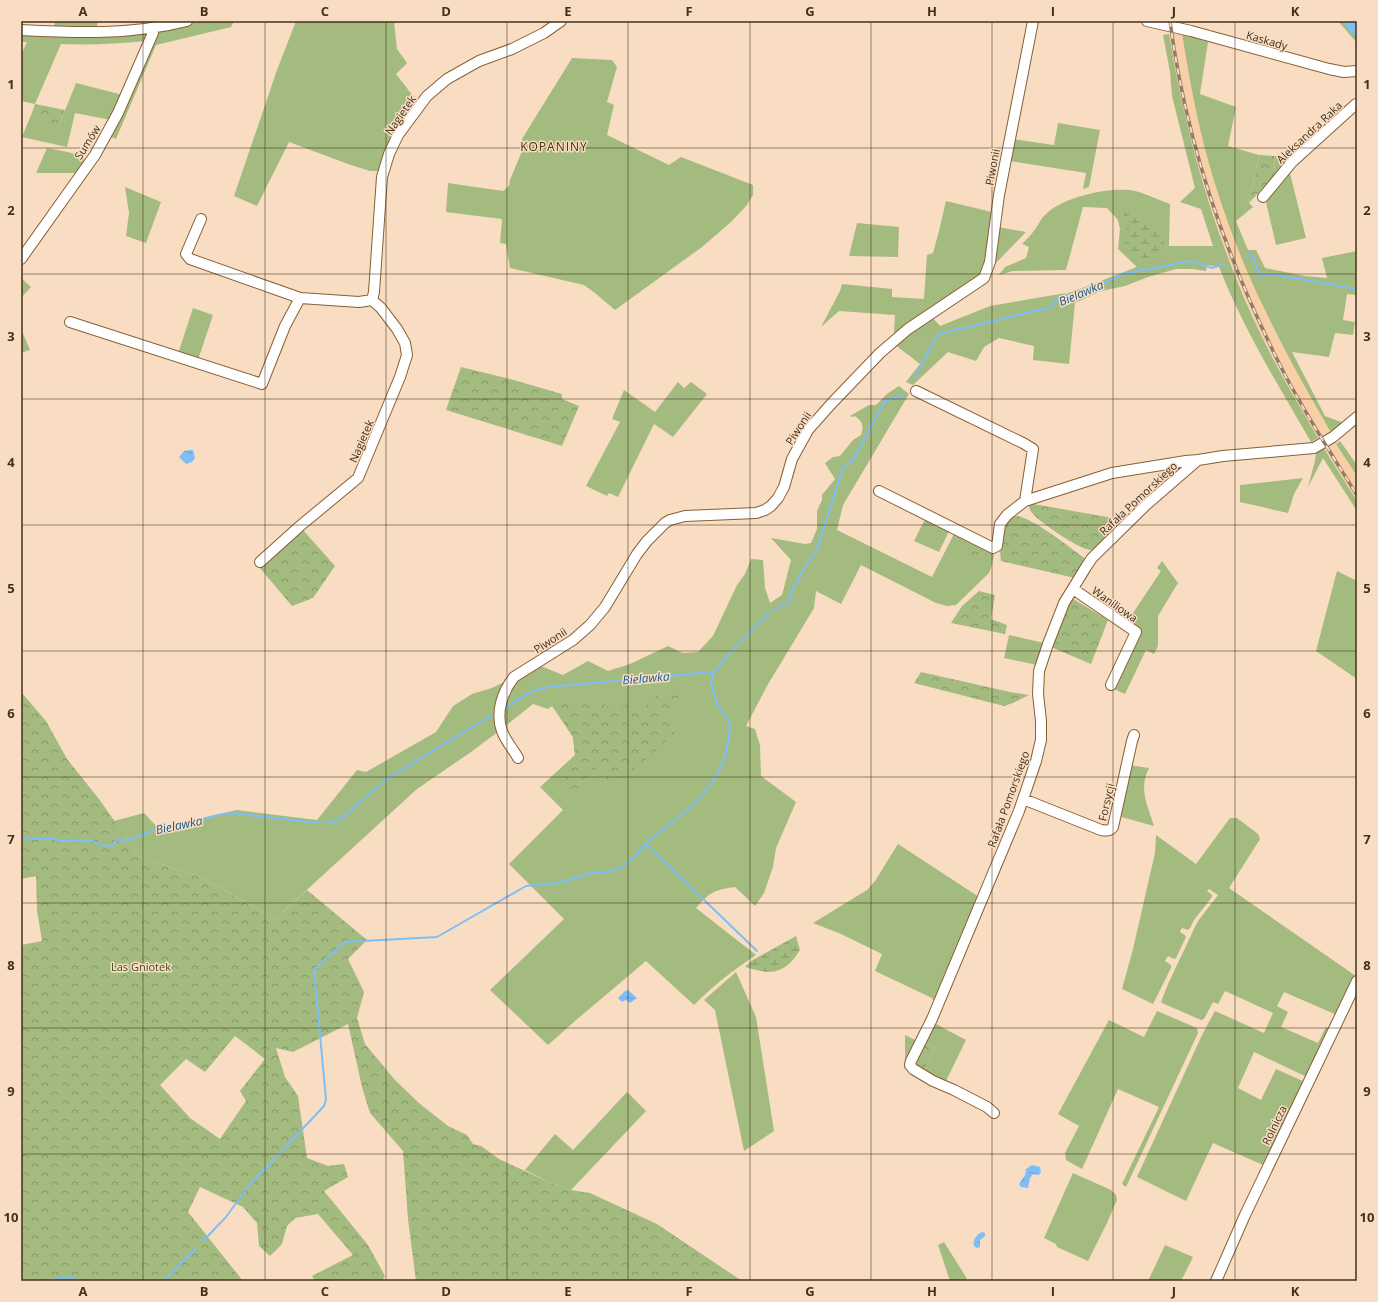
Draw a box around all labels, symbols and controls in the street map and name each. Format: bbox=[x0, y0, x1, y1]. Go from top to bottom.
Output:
text: A bbox=[79, 2, 88, 20]
text: B bbox=[200, 2, 209, 20]
text: C bbox=[321, 2, 329, 20]
text: D bbox=[441, 2, 451, 20]
text: E bbox=[564, 2, 572, 20]
text: F bbox=[685, 2, 693, 20]
text: G bbox=[805, 2, 815, 20]
text: H bbox=[927, 2, 937, 20]
text: I bbox=[1051, 2, 1055, 20]
text: J bbox=[1171, 2, 1176, 20]
text: K bbox=[1291, 2, 1300, 20]
street label: Kaskady bbox=[1245, 27, 1290, 53]
text: 1 bbox=[7, 75, 15, 93]
text: 1 bbox=[1363, 75, 1371, 93]
street label: Nagietek bbox=[381, 92, 419, 138]
street label: Aleksandra Raka bbox=[1273, 98, 1345, 166]
street label: Sumów bbox=[71, 121, 104, 162]
district label: KOPANINY bbox=[520, 138, 588, 155]
street label: Piwonii bbox=[981, 147, 1003, 187]
text: 2 bbox=[7, 201, 15, 219]
text: 2 bbox=[1363, 201, 1371, 219]
water label: Bielawka bbox=[1056, 276, 1106, 310]
text: 3 bbox=[7, 327, 15, 345]
text: 3 bbox=[1363, 327, 1371, 345]
street label: Piwonii bbox=[782, 408, 814, 448]
street label: Nagietek bbox=[345, 417, 377, 465]
text: 4 bbox=[7, 453, 15, 471]
text: 4 bbox=[1363, 453, 1371, 471]
street label: Rafała Pomorskiego bbox=[1096, 458, 1181, 538]
text: 5 bbox=[7, 579, 15, 597]
text: 5 bbox=[1363, 579, 1371, 597]
street label: Waniliowa bbox=[1089, 583, 1141, 625]
street label: Piwonii bbox=[530, 624, 570, 656]
water label: Bielawka bbox=[622, 667, 670, 689]
text: 6 bbox=[7, 704, 15, 722]
text: 6 bbox=[1363, 704, 1371, 722]
street label: Rafała Pomorskiego bbox=[984, 748, 1033, 849]
street label: Forsycji bbox=[1094, 782, 1118, 822]
water label: Bielawka bbox=[154, 812, 204, 838]
text: 7 bbox=[7, 830, 15, 848]
text: 7 bbox=[1363, 830, 1371, 848]
text: 8 bbox=[7, 956, 15, 974]
text: 8 bbox=[1363, 956, 1371, 974]
park label: Las Gniotek bbox=[111, 959, 171, 974]
text: 9 bbox=[7, 1082, 15, 1100]
text: 9 bbox=[1363, 1082, 1371, 1100]
street label: Rolnicza bbox=[1258, 1103, 1290, 1147]
text: 10 bbox=[4, 1208, 18, 1226]
text: 10 bbox=[1360, 1208, 1374, 1226]
text: A bbox=[79, 1282, 88, 1300]
text: B bbox=[200, 1282, 209, 1300]
text: C bbox=[321, 1282, 329, 1300]
text: D bbox=[441, 1282, 451, 1300]
text: E bbox=[564, 1282, 572, 1300]
text: F bbox=[685, 1282, 693, 1300]
text: G bbox=[805, 1282, 815, 1300]
text: H bbox=[927, 1282, 937, 1300]
text: I bbox=[1051, 1282, 1055, 1300]
text: J bbox=[1171, 1282, 1176, 1300]
text: K bbox=[1291, 1282, 1300, 1300]

